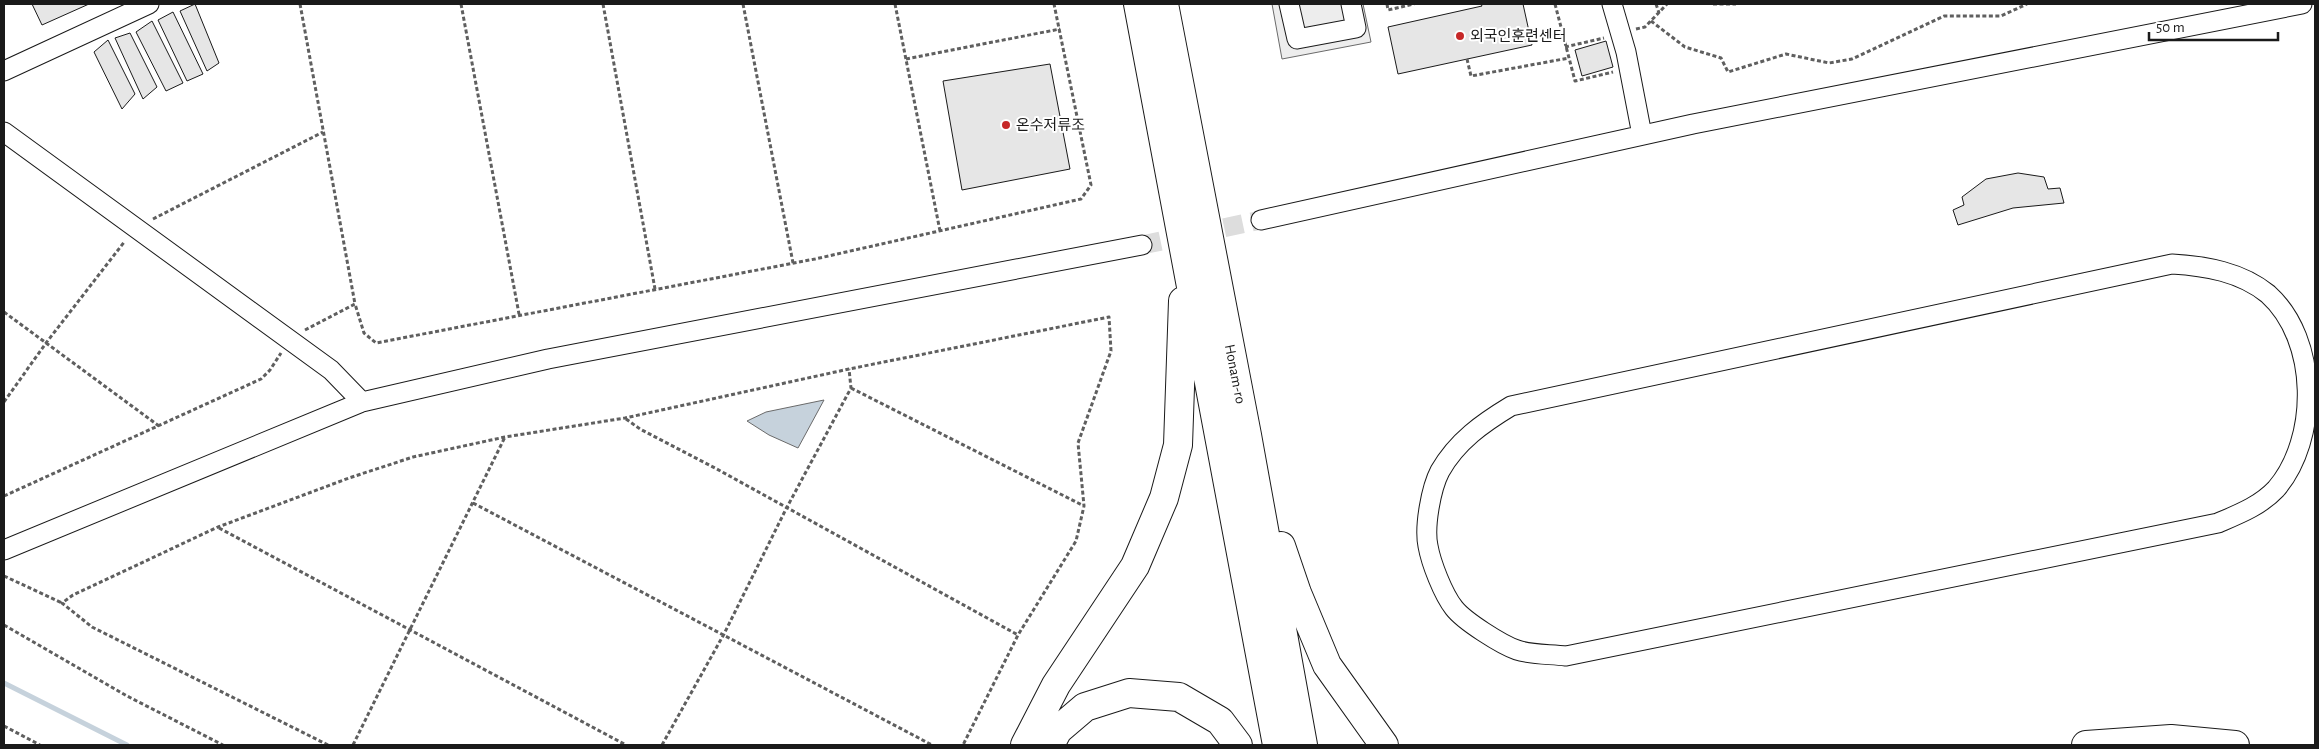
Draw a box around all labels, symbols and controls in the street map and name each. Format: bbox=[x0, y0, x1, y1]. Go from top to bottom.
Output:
scale bar bbox=[2149, 10, 2278, 42]
text: 50 m bbox=[2156, 20, 2185, 35]
place label: 외국인훈련센터 bbox=[1470, 28, 1567, 44]
marker: 외국인훈련센터 bbox=[1454, 30, 1466, 42]
place label: 온수저류조 bbox=[1016, 117, 1085, 133]
marker: 온수저류조 bbox=[1000, 119, 1012, 131]
street label: Honam-ro bbox=[1222, 343, 1248, 405]

